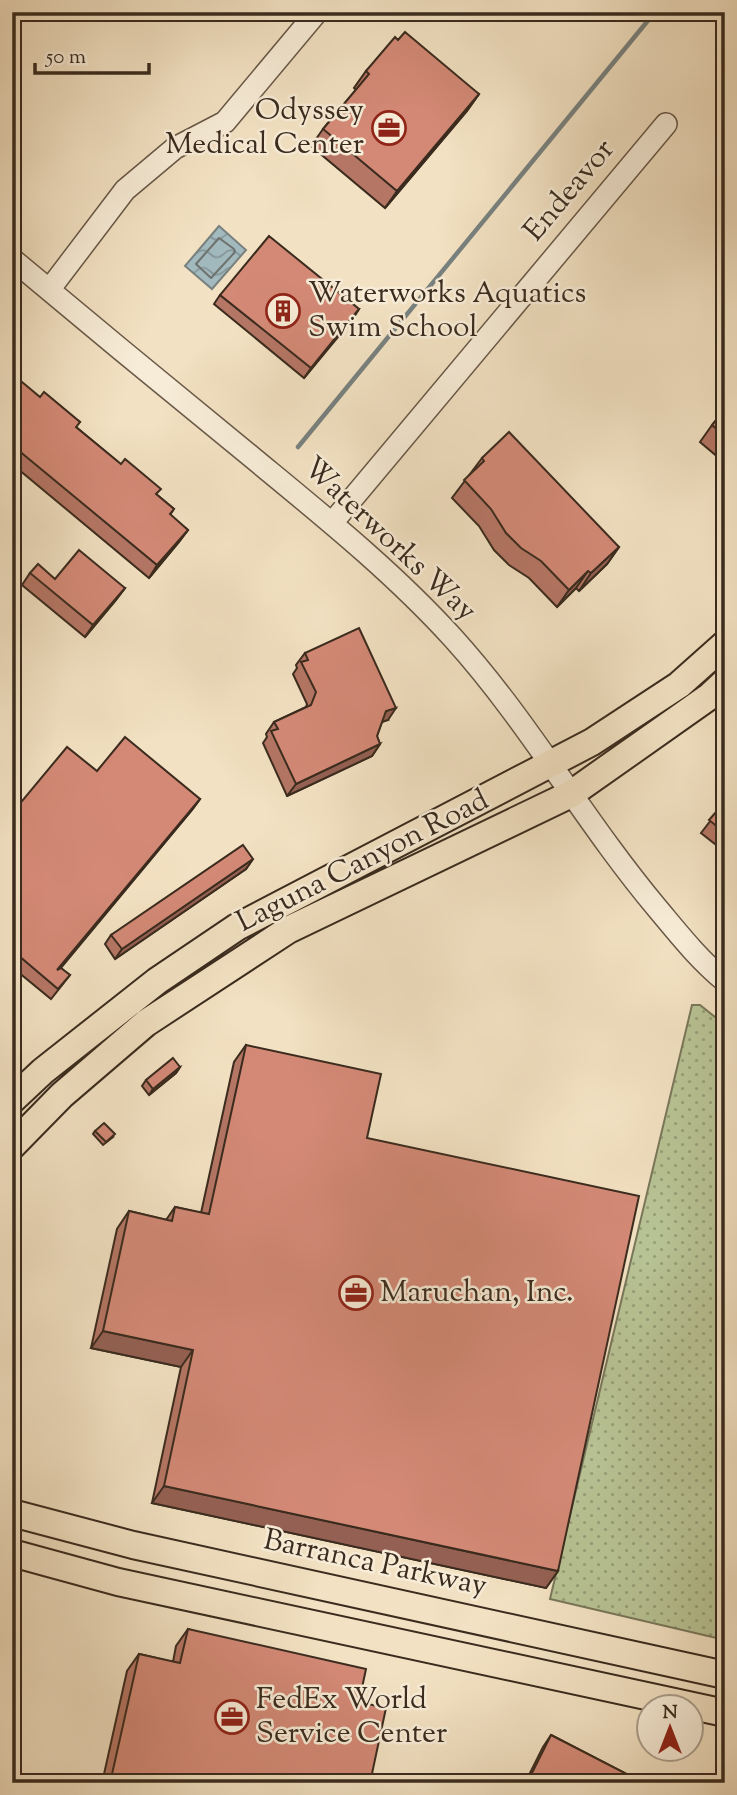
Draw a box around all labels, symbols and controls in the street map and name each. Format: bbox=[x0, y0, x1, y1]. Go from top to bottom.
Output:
scale bar bbox=[35, 32, 149, 76]
text: 50 m bbox=[45, 43, 86, 73]
place label: Odyssey Medical Center bbox=[165, 90, 364, 167]
office icon: Odyssey Medical Center bbox=[370, 109, 408, 147]
street label: Endeavor bbox=[514, 130, 626, 252]
place label: Waterworks Aquatics Swim School bbox=[308, 273, 586, 350]
building icon: Waterworks Aquatics Swim School bbox=[264, 292, 302, 330]
street label: Waterworks Way bbox=[292, 448, 486, 632]
street label: Laguna Canyon Road bbox=[229, 780, 497, 944]
place label: Maruchan, Inc. bbox=[380, 1272, 574, 1315]
office icon: Maruchan, Inc. bbox=[337, 1274, 375, 1312]
street label: Barranca Parkway bbox=[259, 1519, 491, 1609]
place label: FedEx World Service Center bbox=[256, 1679, 447, 1756]
north arrow bbox=[636, 1694, 706, 1764]
office icon: FedEx World Service Center bbox=[213, 1698, 251, 1736]
text: N bbox=[662, 1700, 678, 1727]

